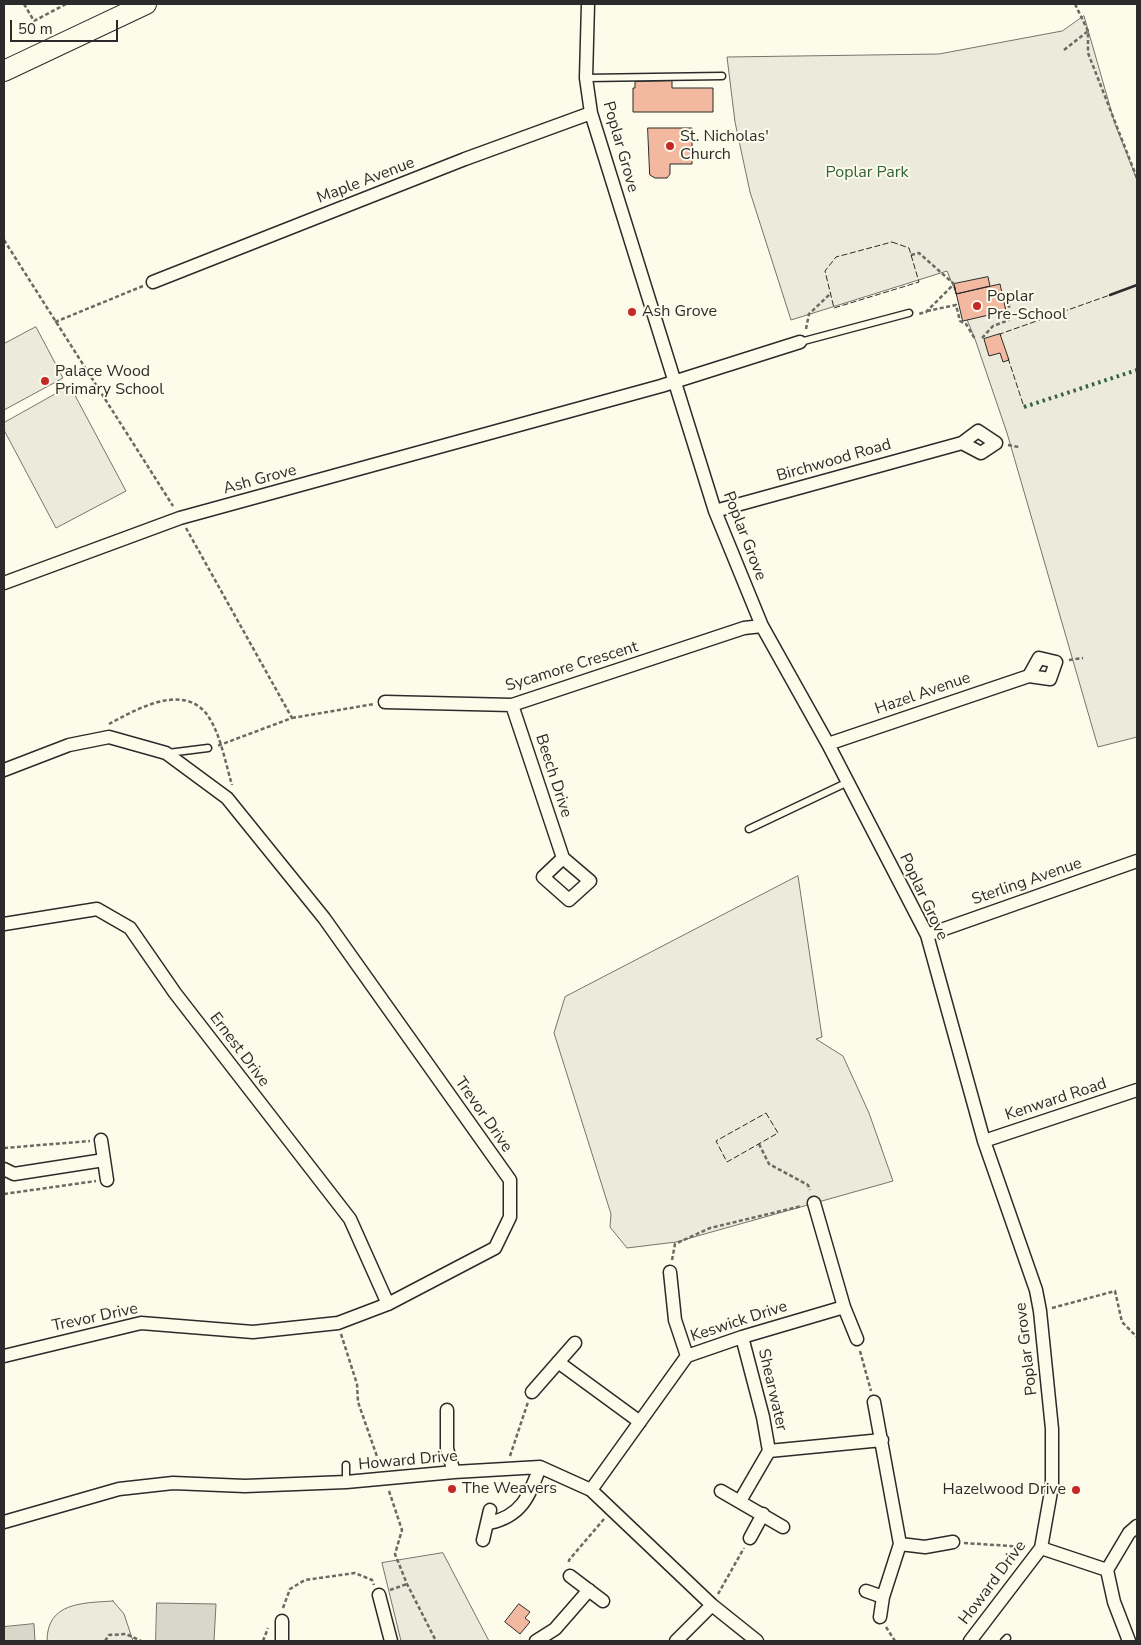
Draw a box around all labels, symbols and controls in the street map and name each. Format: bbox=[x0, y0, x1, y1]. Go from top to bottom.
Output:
scale bar bbox=[12, 10, 120, 42]
text: 50 m bbox=[18, 19, 53, 39]
street label: Poplar Grove bbox=[598, 99, 642, 195]
place label: St. Nicholas' Church bbox=[680, 127, 769, 165]
marker: St. Nicholas' Church bbox=[664, 140, 676, 152]
street label: Maple Avenue bbox=[314, 154, 418, 208]
park label: Poplar Park bbox=[825, 163, 909, 183]
place label: Poplar Pre-School bbox=[987, 287, 1067, 325]
marker: Poplar Pre-School bbox=[971, 300, 983, 312]
place label: Ash Grove bbox=[642, 302, 717, 322]
marker: Ash Grove bbox=[626, 306, 638, 318]
place label: Palace Wood Primary School bbox=[55, 362, 164, 400]
marker: Palace Wood Primary School bbox=[39, 375, 51, 387]
street label: Birchwood Road bbox=[774, 435, 894, 487]
street label: Ash Grove bbox=[221, 461, 299, 499]
street label: Poplar Grove bbox=[718, 489, 770, 583]
street label: Sycamore Crescent bbox=[503, 638, 641, 696]
street label: Hazel Avenue bbox=[873, 669, 973, 719]
street label: Beech Drive bbox=[531, 732, 575, 820]
street label: Poplar Grove bbox=[894, 850, 952, 944]
street label: Sterling Avenue bbox=[969, 854, 1085, 910]
street label: Ernest Drive bbox=[205, 1009, 273, 1091]
street label: Trevor Drive bbox=[450, 1074, 516, 1156]
street label: Kenward Road bbox=[1003, 1075, 1109, 1125]
street label: Keswick Drive bbox=[688, 1297, 790, 1347]
street label: Trevor Drive bbox=[50, 1300, 140, 1336]
street label: Poplar Grove bbox=[1012, 1301, 1042, 1397]
street label: Shearwater bbox=[753, 1347, 791, 1433]
street label: Howard Drive bbox=[357, 1447, 459, 1475]
place label: The Weavers bbox=[462, 1479, 557, 1499]
place label: Hazelwood Drive bbox=[943, 1480, 1066, 1500]
marker: The Weavers bbox=[446, 1483, 458, 1495]
marker: Hazelwood Drive bbox=[1070, 1484, 1082, 1496]
street label: Howard Drive bbox=[955, 1537, 1031, 1629]

